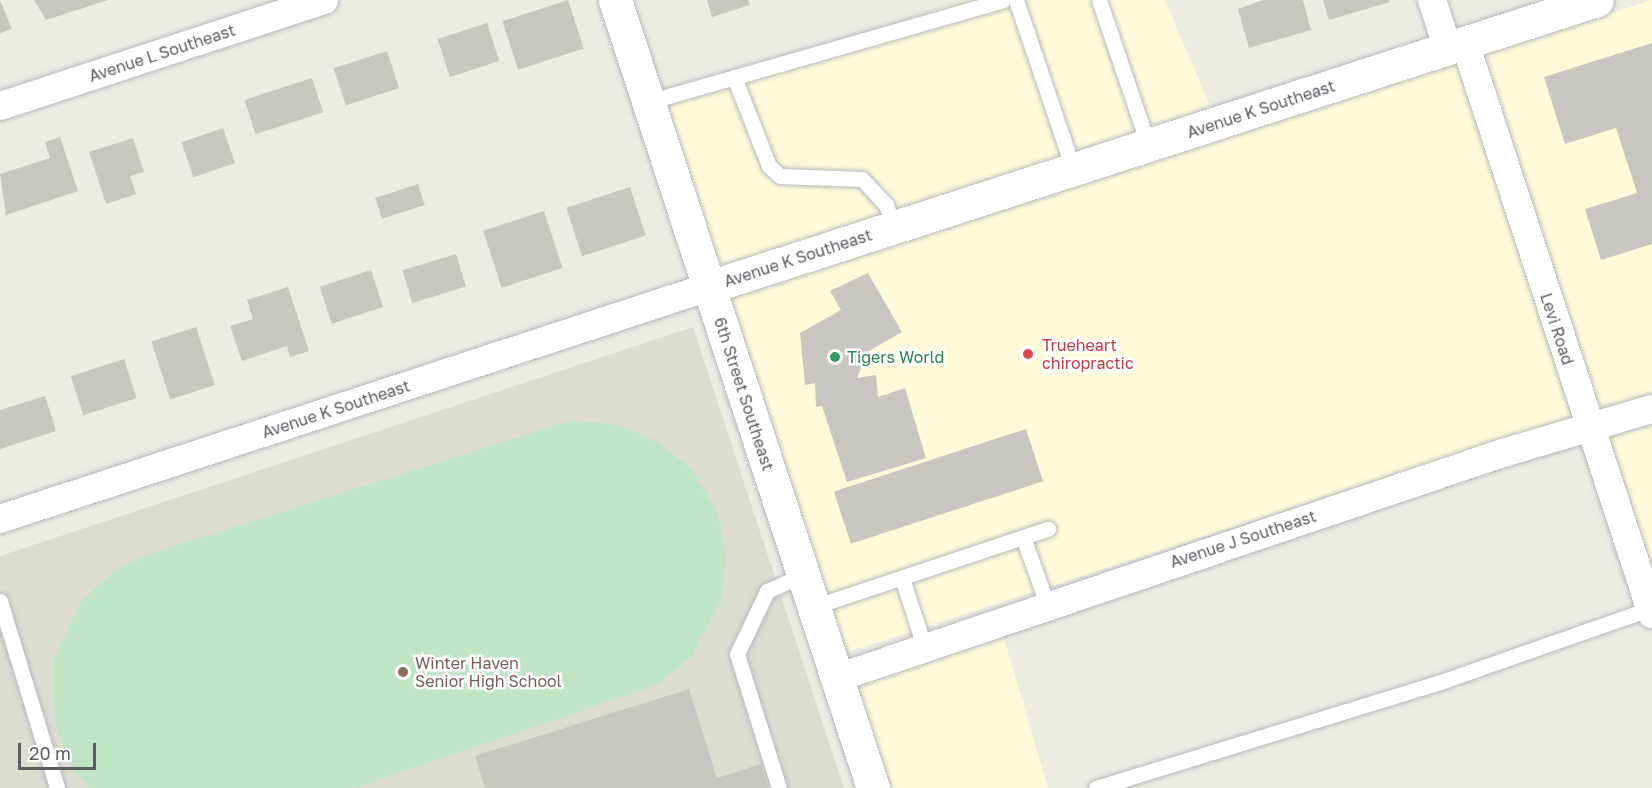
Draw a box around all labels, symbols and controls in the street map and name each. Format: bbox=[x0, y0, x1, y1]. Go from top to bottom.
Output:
street label: Avenue L Southeast bbox=[86, 20, 238, 86]
street label: Avenue K Southeast bbox=[1185, 76, 1337, 142]
street label: Avenue K Southeast bbox=[722, 225, 874, 291]
street label: Levi Road bbox=[1536, 291, 1578, 367]
street label: 6th Street Southeast bbox=[710, 315, 778, 473]
place label: Trueheart chiropractic bbox=[1042, 335, 1134, 373]
marker: Trueheart chiropractic bbox=[1019, 345, 1037, 363]
place label: Tigers World bbox=[847, 347, 944, 367]
marker: Tigers World bbox=[828, 350, 842, 364]
street label: Avenue K Southeast bbox=[260, 376, 412, 442]
street label: Avenue J Southeast bbox=[1168, 506, 1318, 572]
place label: Winter Haven Senior High School bbox=[415, 653, 562, 691]
marker: Winter Haven Senior High School bbox=[396, 665, 410, 679]
scale bar bbox=[21, 731, 99, 769]
text: 20 m bbox=[29, 742, 71, 764]

